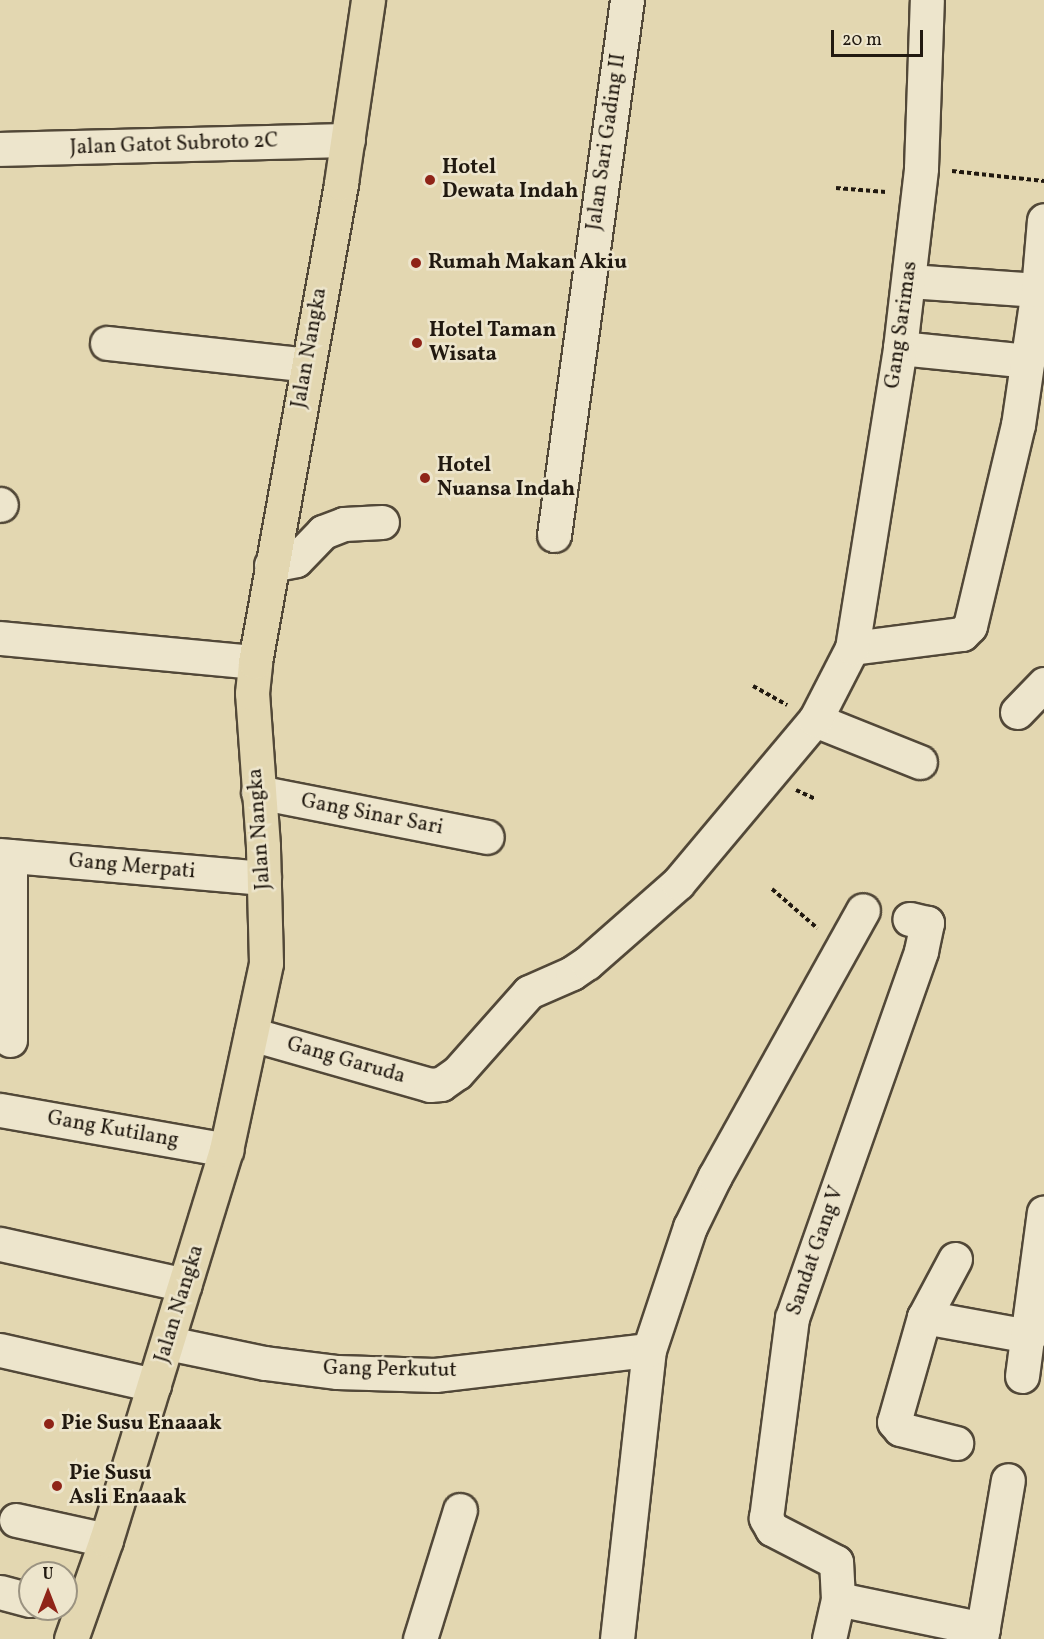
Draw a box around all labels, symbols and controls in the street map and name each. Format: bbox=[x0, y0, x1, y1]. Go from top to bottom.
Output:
scale bar bbox=[834, 18, 926, 56]
text: 20 m bbox=[842, 28, 882, 53]
street label: Jalan Sari Gading II bbox=[582, 52, 632, 232]
street label: Jalan Gatot Subroto 2C bbox=[69, 129, 279, 161]
place label: Hotel Dewata Indah bbox=[442, 155, 578, 205]
marker: Hotel Dewata Indah bbox=[423, 173, 437, 187]
place label: Rumah Makan Akiu bbox=[428, 250, 627, 276]
marker: Rumah Makan Akiu bbox=[409, 256, 423, 270]
street label: Gang Sarimas bbox=[881, 260, 923, 390]
street label: Jalan Nangka bbox=[287, 286, 333, 410]
place label: Hotel Taman Wisata bbox=[429, 318, 557, 368]
marker: Hotel Taman Wisata bbox=[410, 336, 424, 350]
place label: Hotel Nuansa Indah bbox=[437, 453, 575, 503]
marker: Hotel Nuansa Indah bbox=[418, 471, 432, 485]
street label: Jalan Nangka bbox=[243, 767, 277, 891]
street label: Gang Sinar Sari bbox=[299, 789, 445, 841]
street label: Gang Merpati bbox=[68, 849, 196, 885]
street label: Gang Garuda bbox=[284, 1032, 408, 1090]
street label: Gang Kutilang bbox=[45, 1106, 181, 1154]
street label: Sandat Gang V bbox=[782, 1183, 850, 1319]
street label: Jalan Nangka bbox=[150, 1242, 210, 1366]
street label: Gang Perkutut bbox=[323, 1356, 457, 1384]
place label: Pie Susu Enaaak bbox=[61, 1411, 222, 1437]
marker: Pie Susu Enaaak bbox=[42, 1417, 56, 1431]
place label: Pie Susu Asli Enaaak bbox=[69, 1461, 186, 1511]
marker: Pie Susu Asli Enaaak bbox=[50, 1479, 64, 1493]
north arrow bbox=[18, 1561, 78, 1621]
text: U bbox=[43, 1564, 53, 1586]

